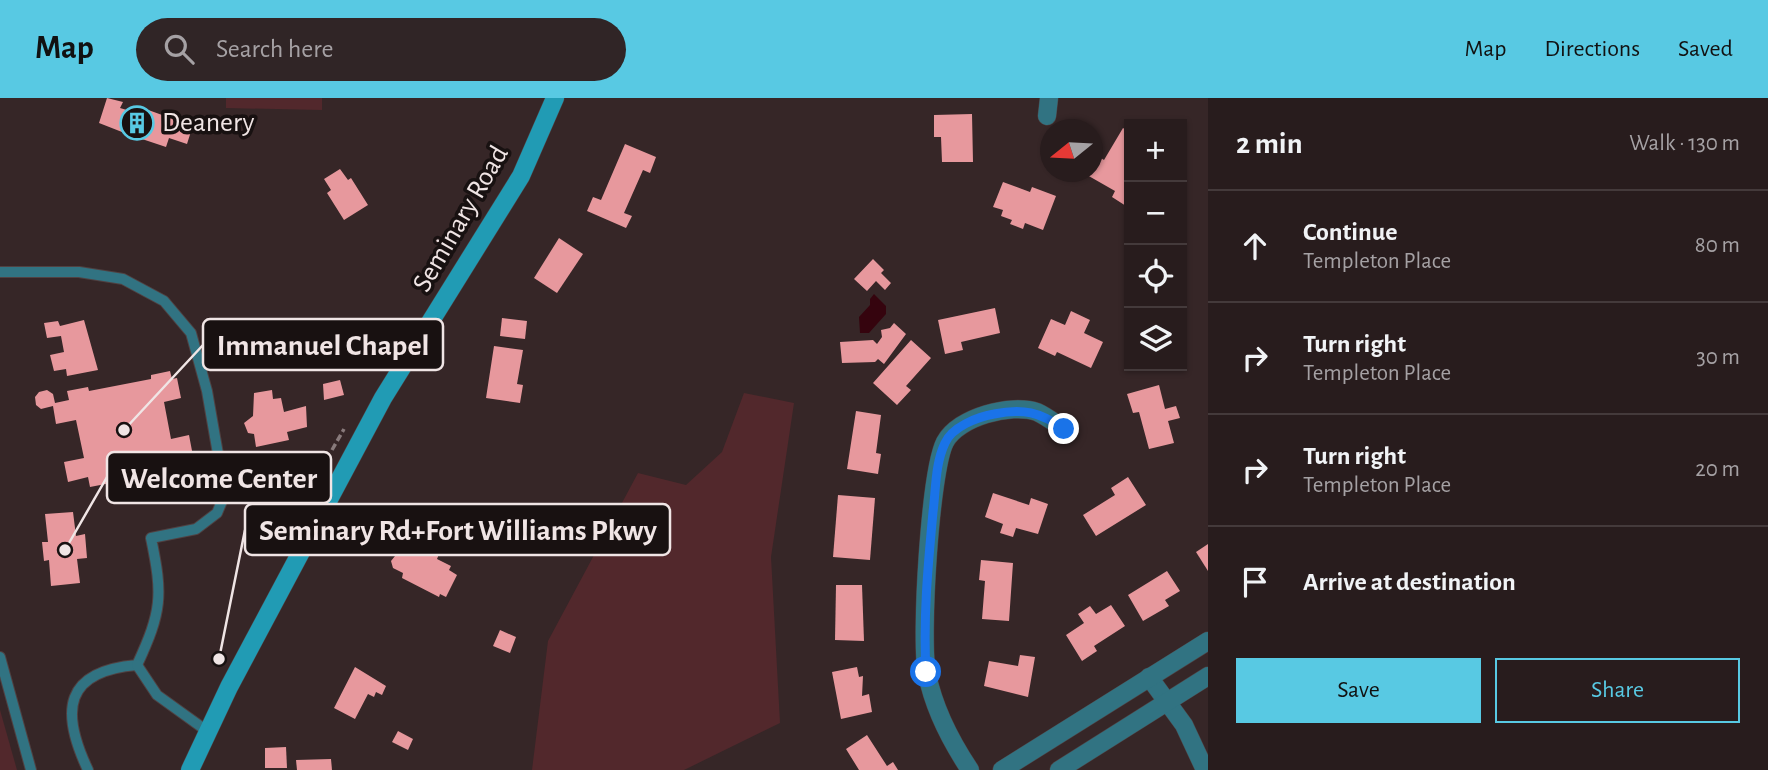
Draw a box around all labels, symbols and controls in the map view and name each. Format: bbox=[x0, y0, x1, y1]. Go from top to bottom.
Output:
search box bbox=[136, 18, 626, 81]
icon: search bbox=[160, 30, 198, 68]
text: Map bbox=[35, 32, 94, 65]
text: Search here bbox=[216, 36, 334, 62]
text: Map bbox=[1464, 37, 1506, 61]
text: Directions bbox=[1544, 37, 1640, 61]
text: Saved bbox=[1678, 37, 1733, 61]
building icon: Deanery bbox=[118, 104, 156, 142]
place label: Deanery bbox=[162, 109, 254, 137]
north arrow bbox=[1040, 119, 1103, 182]
map controls bbox=[1124, 119, 1187, 371]
button: + bbox=[1124, 119, 1187, 182]
text: 2 min bbox=[1236, 129, 1303, 159]
text: Walk · 130 m bbox=[1629, 132, 1740, 155]
street label: Seminary Road bbox=[408, 141, 514, 297]
button: − bbox=[1124, 182, 1187, 245]
text: Continue bbox=[1303, 219, 1398, 245]
icon: ahead bbox=[1236, 227, 1274, 265]
text: 80 m bbox=[1695, 234, 1740, 257]
button: locate bbox=[1124, 245, 1187, 308]
text: Templeton Place bbox=[1303, 250, 1451, 273]
button: layers bbox=[1124, 308, 1187, 371]
callout: Immanuel Chapel bbox=[203, 319, 443, 370]
text: Immanuel Chapel bbox=[217, 331, 429, 361]
text: Turn right bbox=[1303, 331, 1406, 357]
icon: right bbox=[1236, 339, 1274, 377]
text: 30 m bbox=[1696, 346, 1740, 369]
text: Templeton Place bbox=[1303, 362, 1451, 385]
route end bbox=[1048, 413, 1079, 444]
text: Turn right bbox=[1303, 443, 1406, 469]
icon: right bbox=[1236, 451, 1274, 489]
callout: Welcome Center bbox=[107, 452, 331, 503]
text: 20 m bbox=[1695, 458, 1740, 481]
text: Welcome Center bbox=[121, 464, 318, 494]
text: Templeton Place bbox=[1303, 474, 1451, 497]
callout: Seminary Rd+Fort Williams Pkwy bbox=[245, 504, 670, 555]
text: Seminary Rd+Fort Williams Pkwy bbox=[259, 516, 657, 546]
icon: arrive bbox=[1236, 563, 1274, 601]
text: Arrive at destination bbox=[1303, 569, 1516, 595]
route start bbox=[910, 656, 941, 687]
button: Save bbox=[1236, 658, 1481, 723]
button: Share bbox=[1495, 658, 1740, 723]

